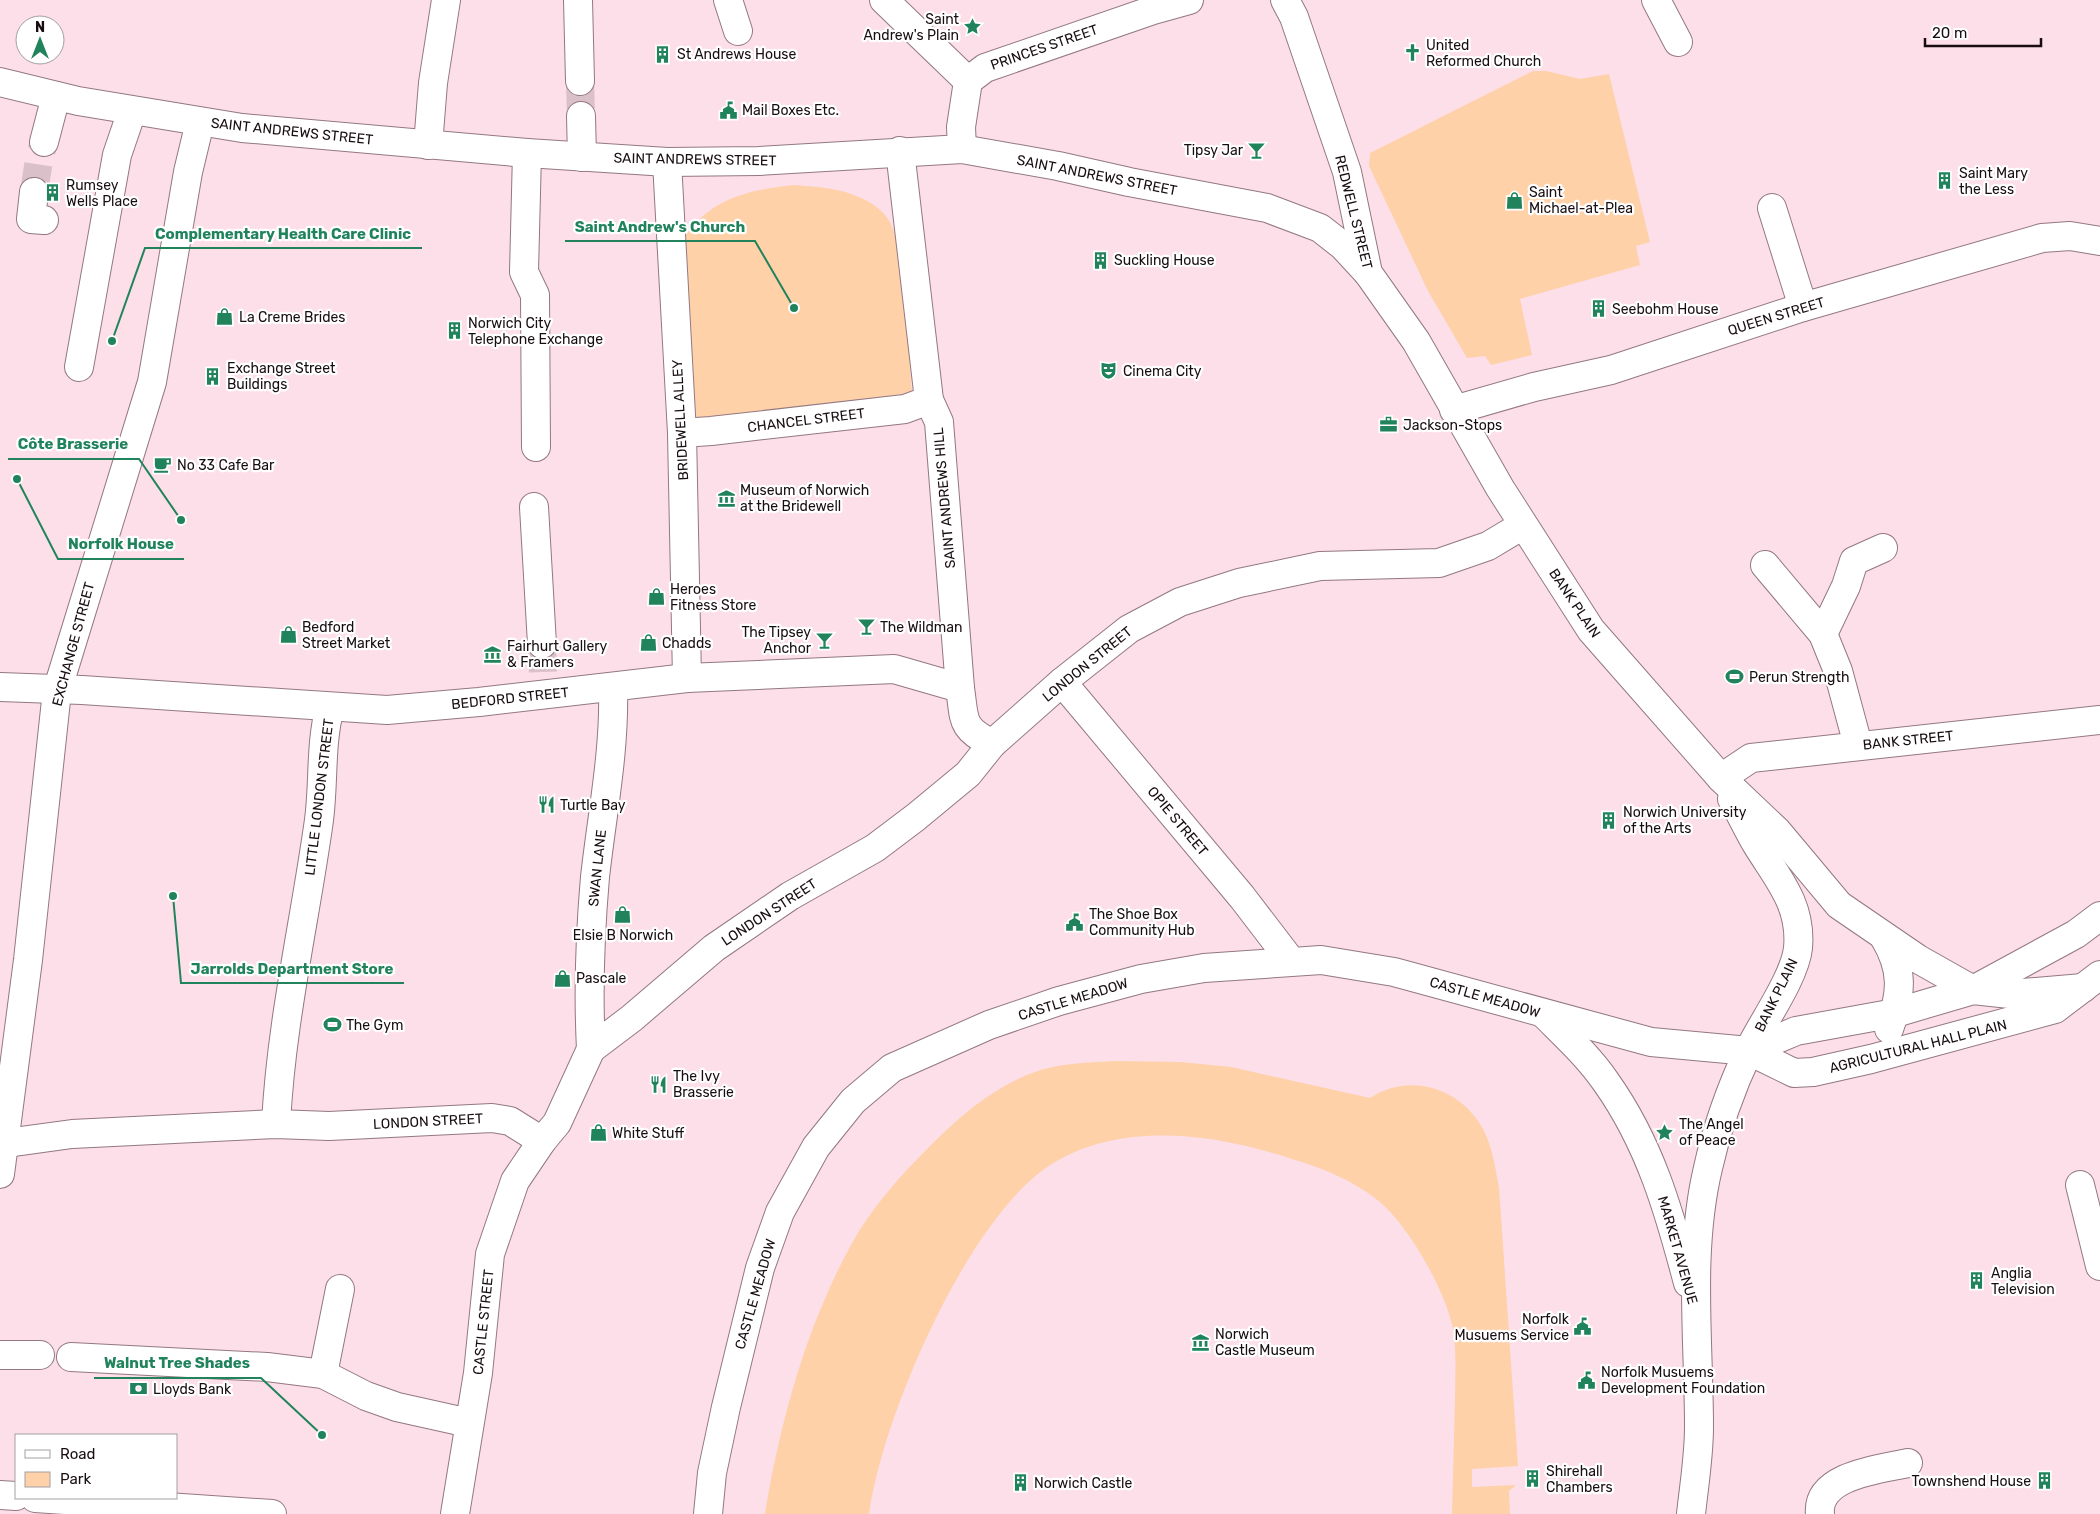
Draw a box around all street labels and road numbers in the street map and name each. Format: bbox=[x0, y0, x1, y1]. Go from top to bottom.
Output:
street label: PRINCES STREET bbox=[988, 21, 1100, 74]
street label: SAINT ANDREWS STREET bbox=[210, 115, 374, 148]
street label: SAINT ANDREWS STREET bbox=[613, 150, 777, 169]
street label: SAINT ANDREWS STREET bbox=[1015, 152, 1178, 199]
street label: REDWELL STREET bbox=[1331, 153, 1376, 271]
street label: QUEEN STREET bbox=[1726, 294, 1827, 339]
street label: BRIDEWELL ALLEY bbox=[669, 359, 692, 481]
street label: CHANCEL STREET bbox=[746, 405, 866, 436]
street label: SAINT ANDREWS HILL bbox=[930, 427, 959, 569]
street label: BANK PLAIN bbox=[1545, 565, 1604, 641]
street label: EXCHANGE STREET bbox=[49, 580, 98, 708]
street label: LONDON STREET bbox=[1039, 623, 1135, 706]
street label: BEDFORD STREET bbox=[450, 684, 570, 713]
street label: LITTLE LONDON STREET bbox=[301, 718, 338, 876]
street label: BANK STREET bbox=[1862, 727, 1954, 754]
street label: OPIE STREET bbox=[1144, 783, 1211, 859]
street label: SWAN LANE bbox=[585, 829, 610, 907]
street label: LONDON STREET bbox=[718, 875, 820, 950]
street label: BANK PLAIN bbox=[1751, 956, 1802, 1035]
street label: CASTLE MEADOW bbox=[1428, 974, 1542, 1021]
street label: CASTLE MEADOW bbox=[1016, 975, 1130, 1024]
street label: AGRICULTURAL HALL PLAIN bbox=[1828, 1016, 2009, 1077]
street label: LONDON STREET bbox=[373, 1110, 483, 1133]
street label: MARKET AVENUE bbox=[1654, 1194, 1701, 1306]
street label: CASTLE MEADOW bbox=[732, 1237, 779, 1351]
street label: CASTLE STREET bbox=[470, 1268, 497, 1376]

